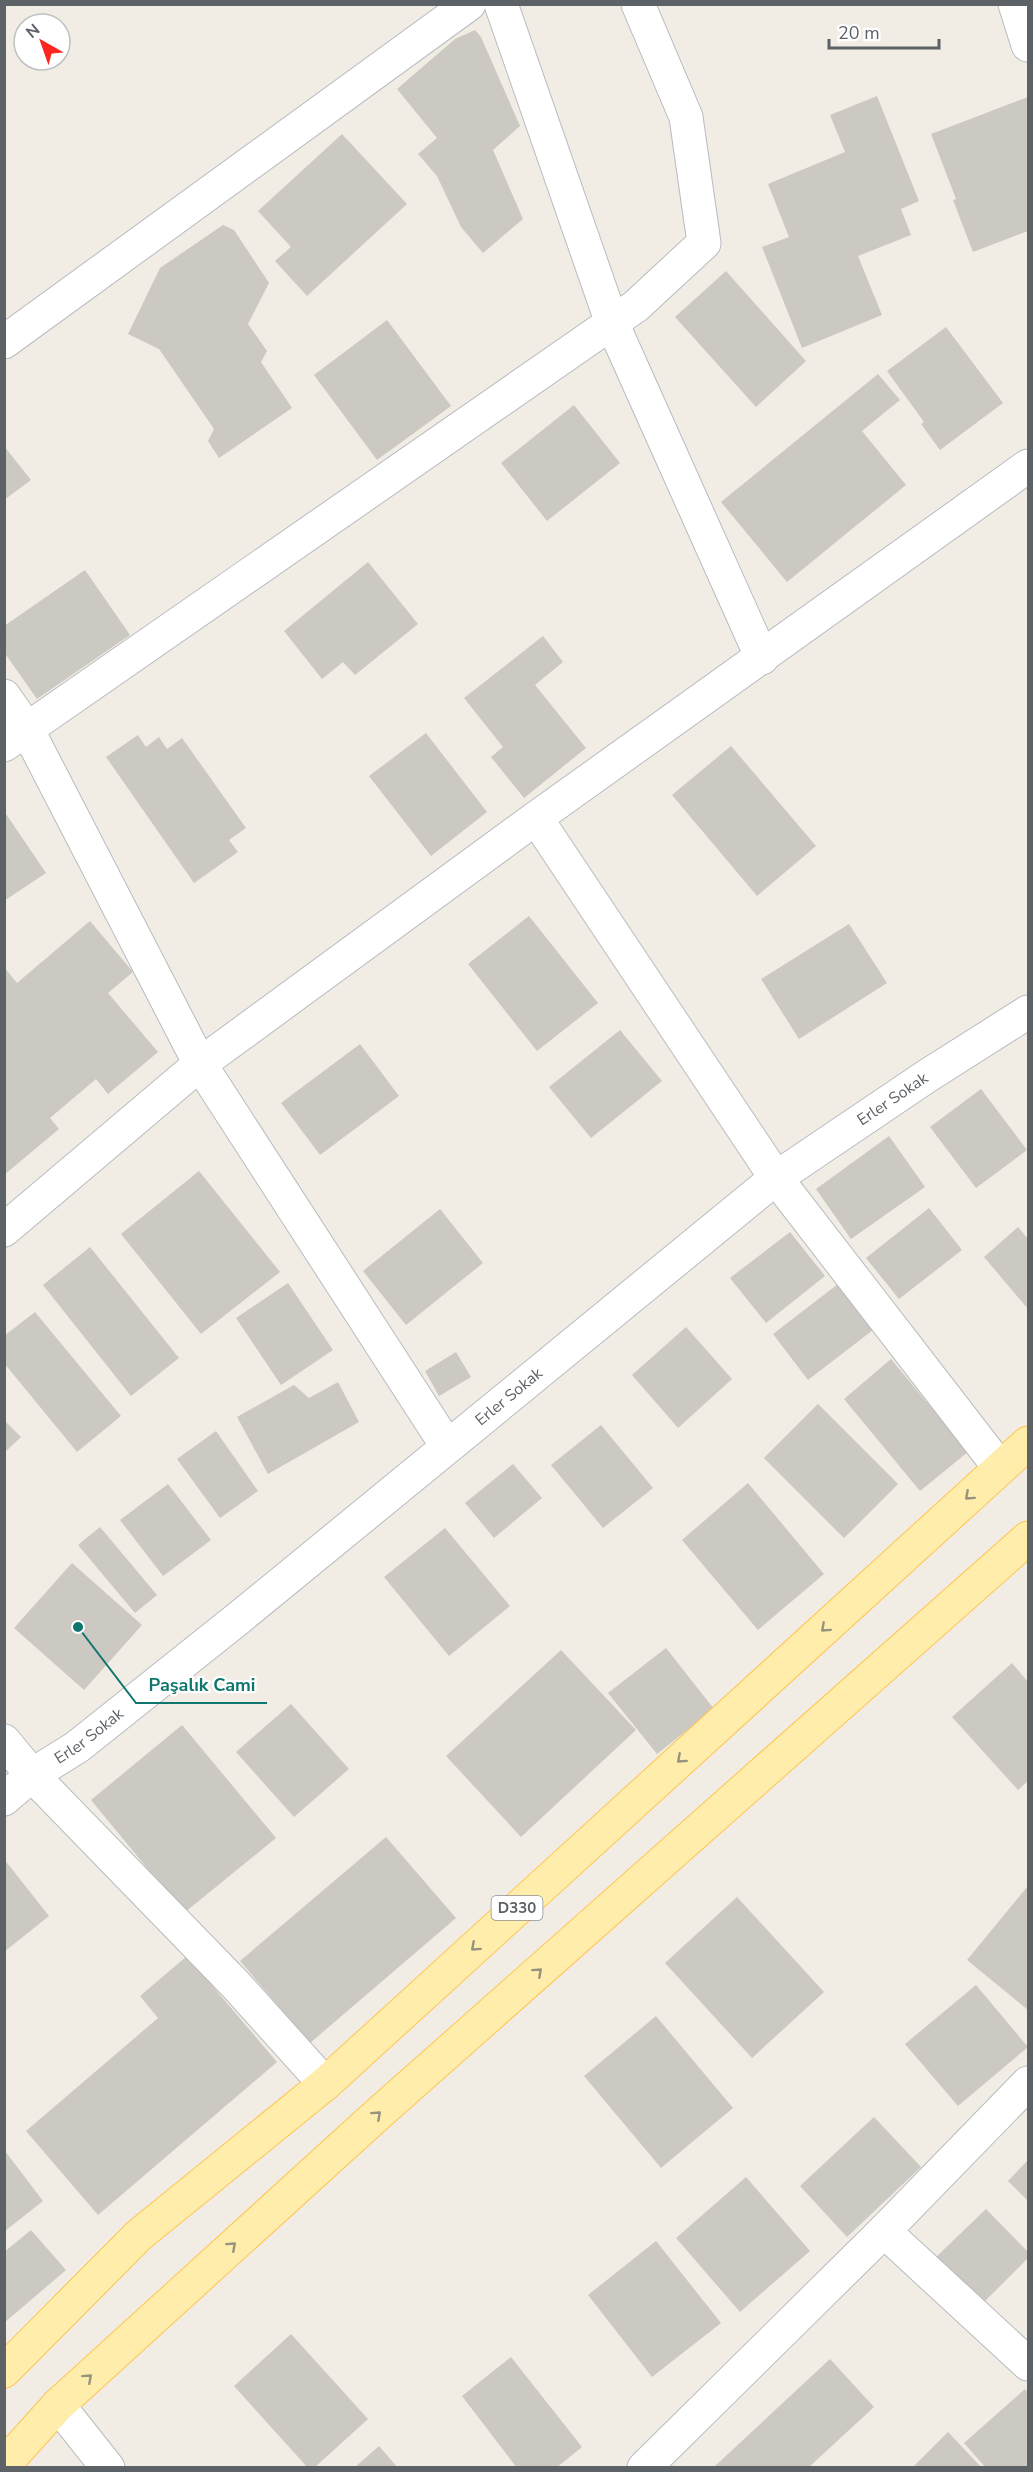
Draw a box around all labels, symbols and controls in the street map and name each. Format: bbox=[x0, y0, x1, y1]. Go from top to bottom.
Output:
north arrow bbox=[12, 12, 72, 72]
scale bar bbox=[829, 12, 938, 50]
text: N bbox=[21, 19, 45, 44]
text: 20 m bbox=[838, 21, 880, 45]
street label: Erler Sokak bbox=[853, 1067, 933, 1131]
street label: Erler Sokak bbox=[471, 1362, 548, 1431]
one-way arrow bbox=[965, 1489, 976, 1500]
one-way arrow bbox=[821, 1621, 832, 1632]
callout: Paşalık Cami bbox=[136, 1667, 267, 1703]
text: Paşalık Cami bbox=[149, 1673, 255, 1697]
street label: Erler Sokak bbox=[50, 1702, 129, 1769]
one-way arrow bbox=[677, 1752, 688, 1763]
road number: D330 bbox=[492, 1896, 542, 1920]
one-way arrow bbox=[471, 1940, 482, 1951]
one-way arrow bbox=[531, 1968, 542, 1979]
one-way arrow bbox=[370, 2111, 380, 2122]
one-way arrow bbox=[226, 2242, 236, 2253]
one-way arrow bbox=[81, 2374, 92, 2385]

